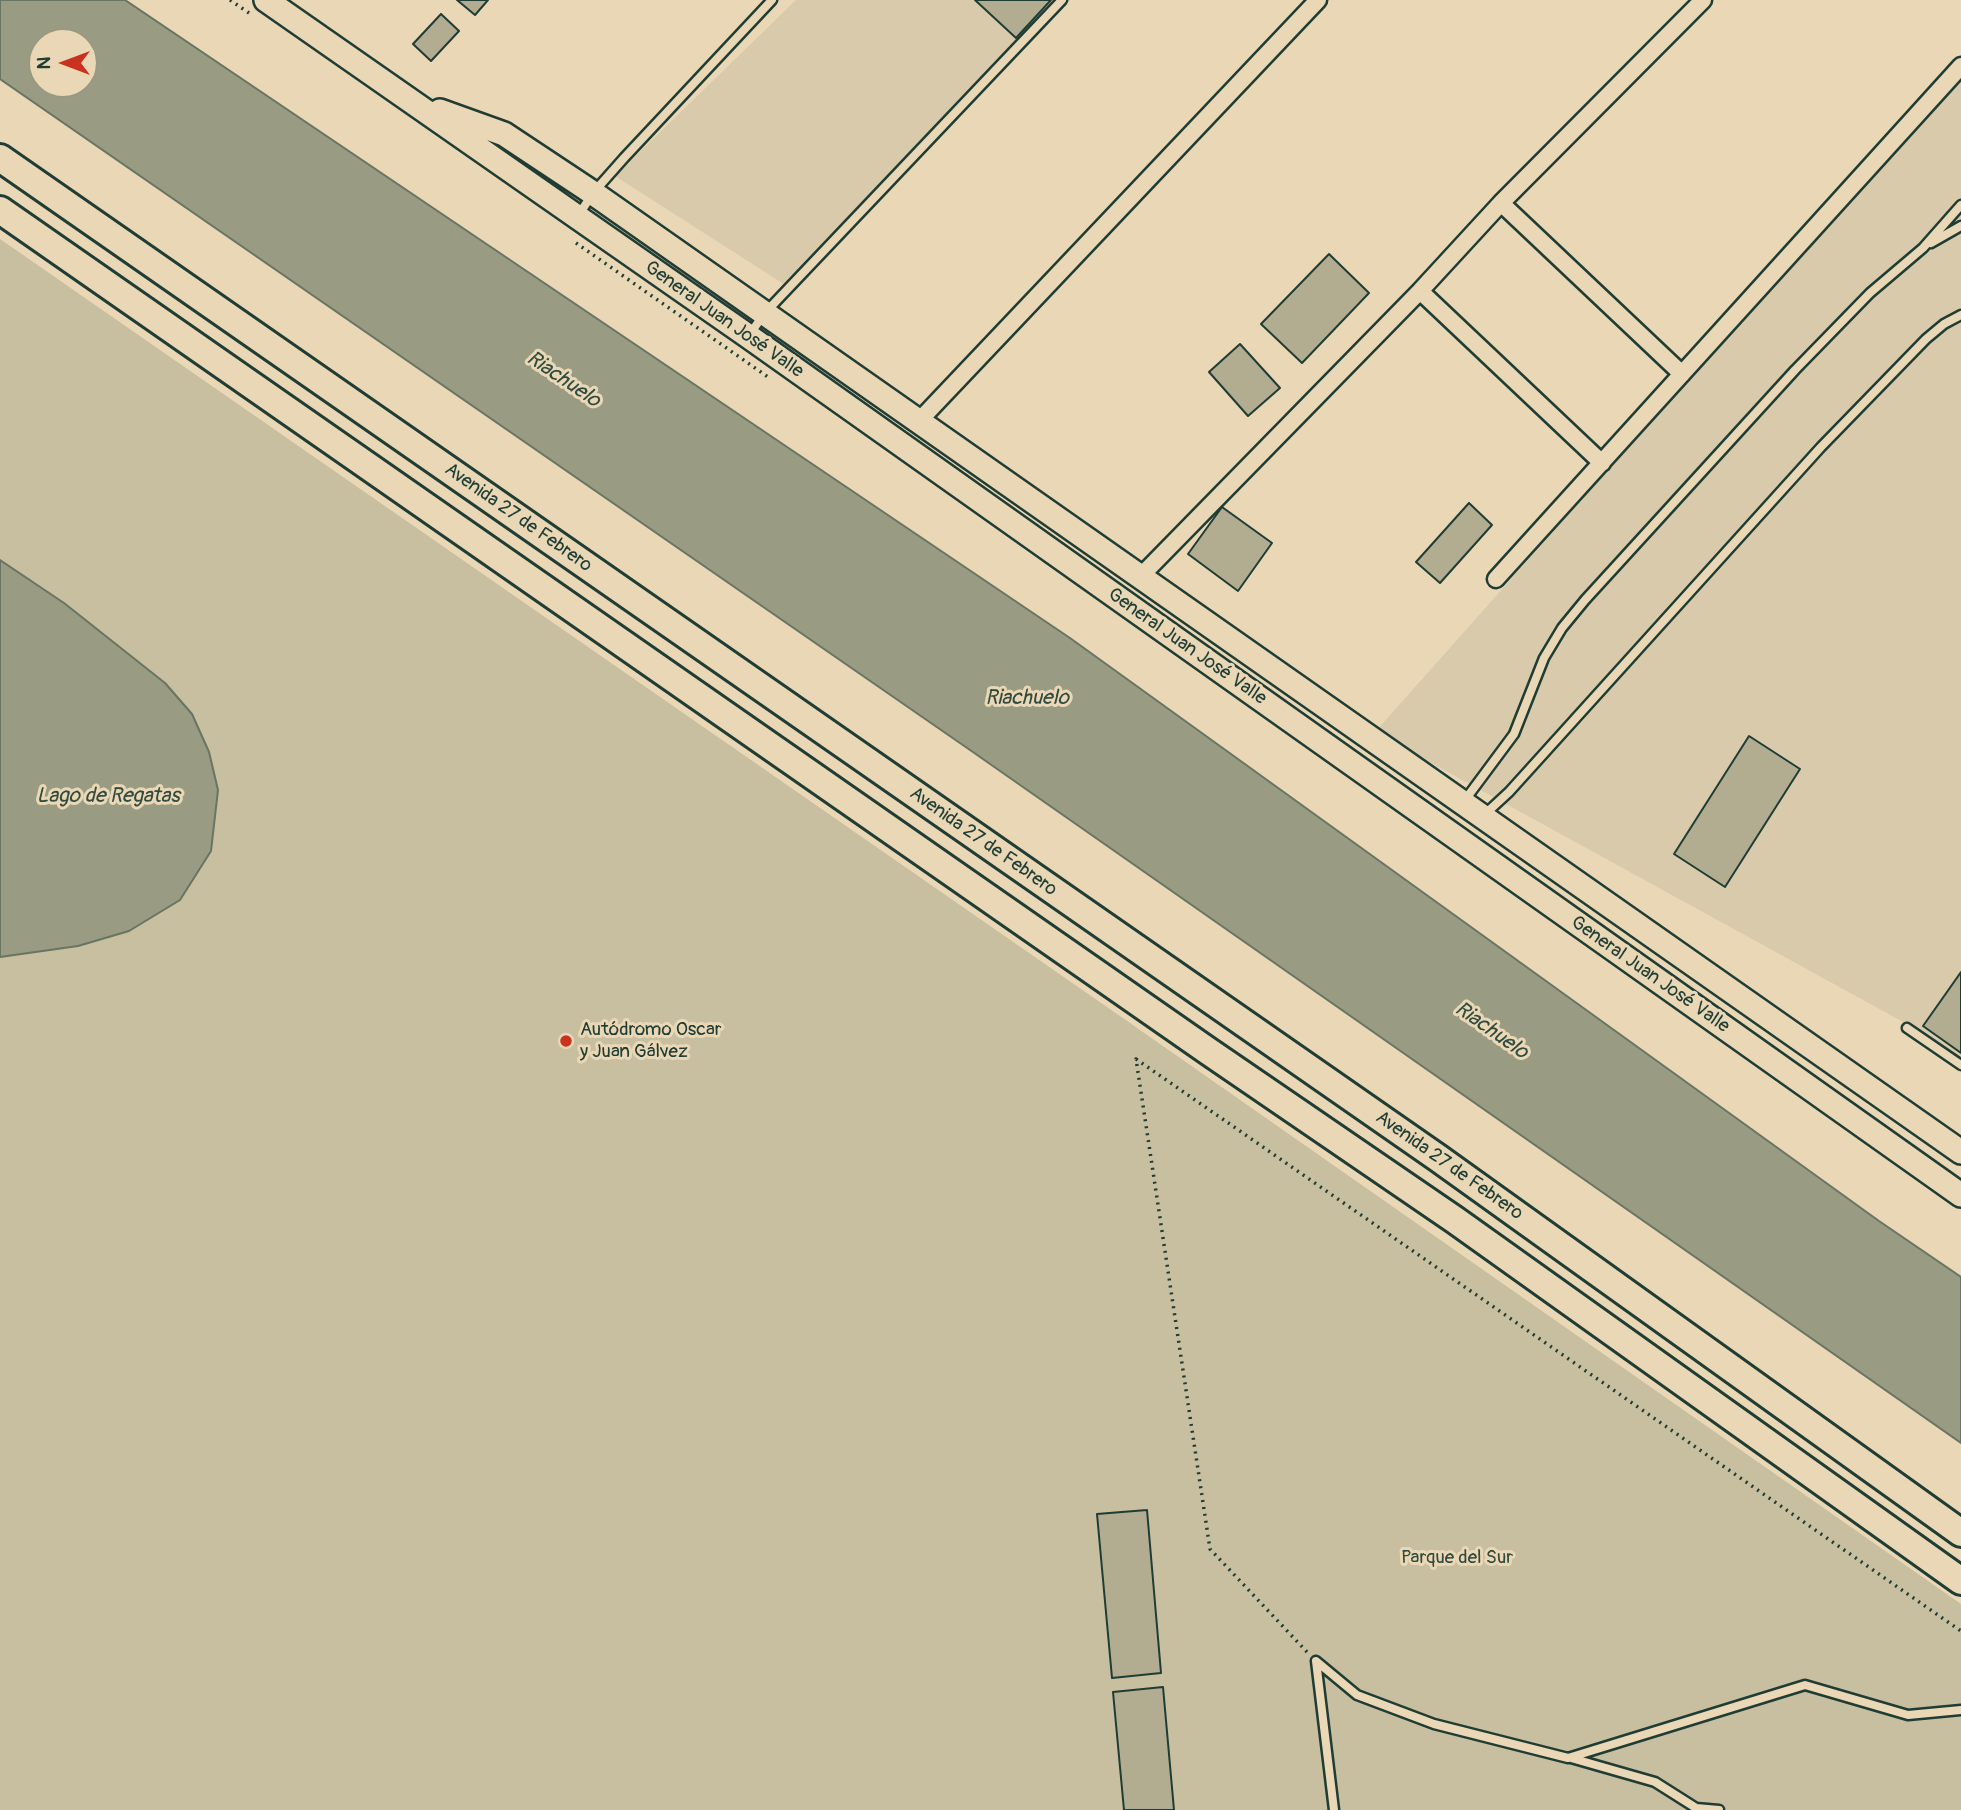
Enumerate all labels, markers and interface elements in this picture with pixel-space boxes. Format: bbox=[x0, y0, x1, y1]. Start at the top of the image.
north arrow bbox=[28, 28, 98, 98]
text: N bbox=[32, 57, 56, 69]
street label: General Juan José Valle bbox=[640, 257, 808, 383]
water label: Riachuelo bbox=[521, 346, 605, 414]
street label: Avenida 27 de Febrero bbox=[440, 459, 596, 577]
street label: General Juan José Valle bbox=[1103, 584, 1271, 710]
water label: Riachuelo bbox=[985, 686, 1069, 712]
street label: Avenida 27 de Febrero bbox=[905, 783, 1061, 901]
water label: Lago de Regatas bbox=[36, 784, 180, 810]
street label: General Juan José Valle bbox=[1566, 912, 1734, 1038]
water label: Riachuelo bbox=[1450, 997, 1532, 1065]
place label: Autódromo Oscar y Juan Gálvez bbox=[580, 1019, 722, 1063]
marker: Autódromo Oscar y Juan Gálvez bbox=[558, 1033, 574, 1049]
street label: Avenida 27 de Febrero bbox=[1371, 1107, 1527, 1225]
park label: Parque del Sur bbox=[1401, 1547, 1513, 1569]

